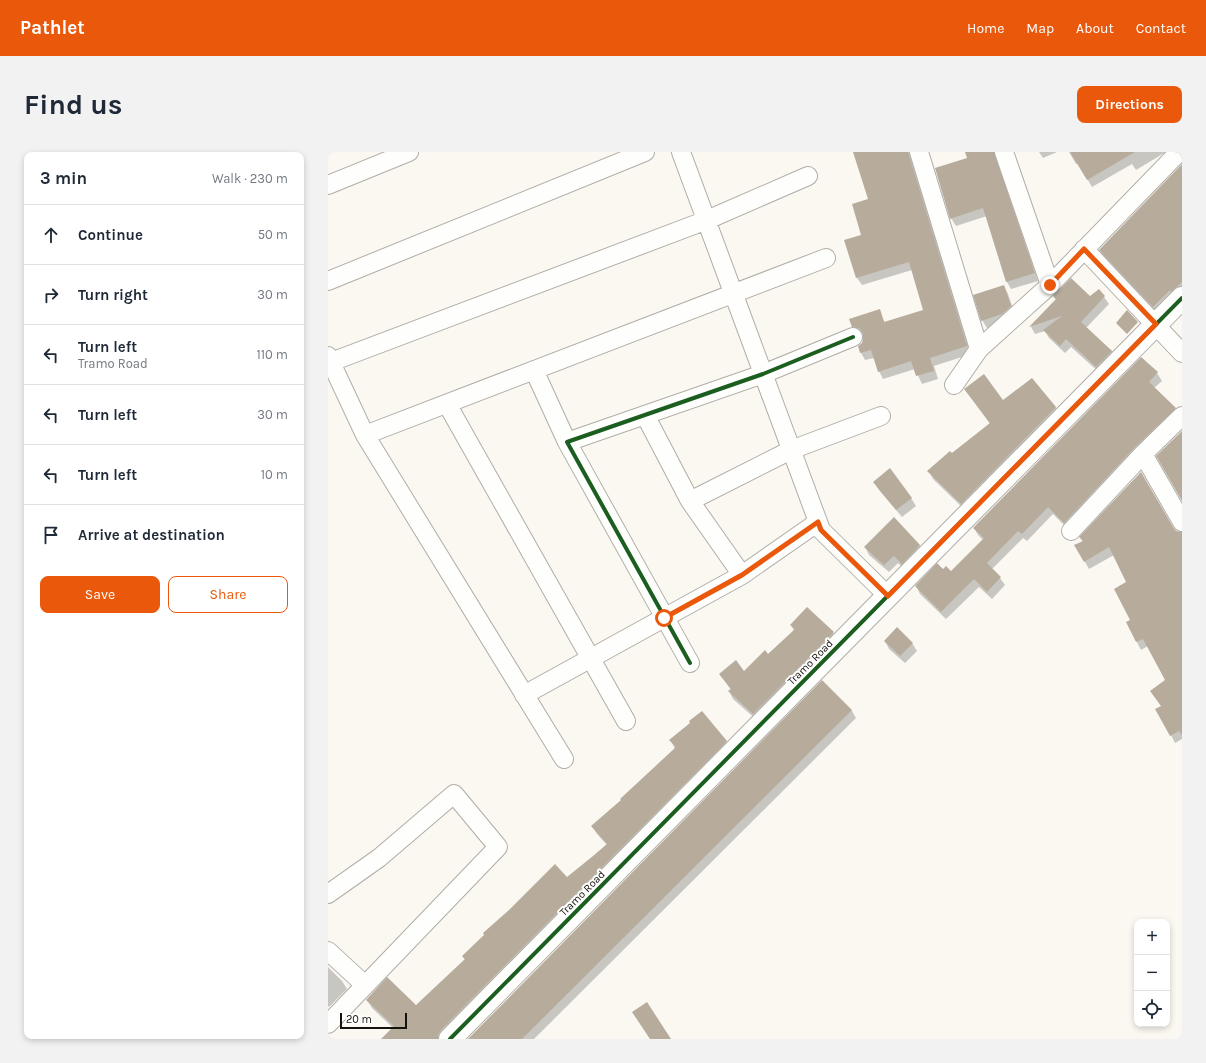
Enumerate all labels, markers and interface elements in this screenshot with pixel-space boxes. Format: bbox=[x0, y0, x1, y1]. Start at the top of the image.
text: Pathlet bbox=[20, 17, 85, 39]
text: Home bbox=[967, 20, 1004, 37]
text: Map bbox=[1026, 20, 1054, 37]
text: About bbox=[1076, 20, 1114, 37]
text: Contact bbox=[1136, 20, 1186, 37]
button: Directions bbox=[1077, 86, 1182, 123]
text: Find us bbox=[24, 88, 123, 121]
text: 3 min bbox=[40, 168, 87, 188]
text: Walk · 230 m bbox=[212, 171, 288, 186]
icon: ahead bbox=[40, 224, 62, 246]
text: Continue bbox=[78, 226, 143, 244]
text: 50 m bbox=[258, 227, 288, 242]
route end bbox=[1041, 276, 1059, 294]
icon: right bbox=[40, 284, 62, 306]
text: Turn right bbox=[78, 286, 148, 304]
text: 30 m bbox=[257, 287, 288, 302]
text: Turn left bbox=[78, 338, 137, 356]
icon: left bbox=[40, 344, 62, 366]
text: 110 m bbox=[256, 347, 288, 362]
text: Tramo Road bbox=[78, 356, 148, 371]
icon: left bbox=[40, 404, 62, 426]
text: Turn left bbox=[78, 406, 137, 424]
text: 30 m bbox=[257, 407, 288, 422]
icon: left bbox=[40, 464, 62, 486]
text: Turn left bbox=[78, 466, 137, 484]
text: 10 m bbox=[261, 467, 288, 482]
icon: arrive bbox=[40, 524, 62, 546]
text: Arrive at destination bbox=[78, 526, 225, 544]
button: Save bbox=[40, 576, 160, 613]
button: Share bbox=[168, 576, 288, 613]
route start bbox=[655, 609, 673, 627]
street label: Tramo Road bbox=[785, 637, 836, 688]
street label: Tramo Road bbox=[557, 868, 608, 919]
map controls bbox=[1134, 919, 1170, 1027]
button: + bbox=[1134, 919, 1170, 955]
button: − bbox=[1134, 955, 1170, 991]
button: locate bbox=[1134, 991, 1170, 1027]
scale bar bbox=[340, 1011, 407, 1030]
text: 20 m bbox=[346, 1013, 372, 1026]

